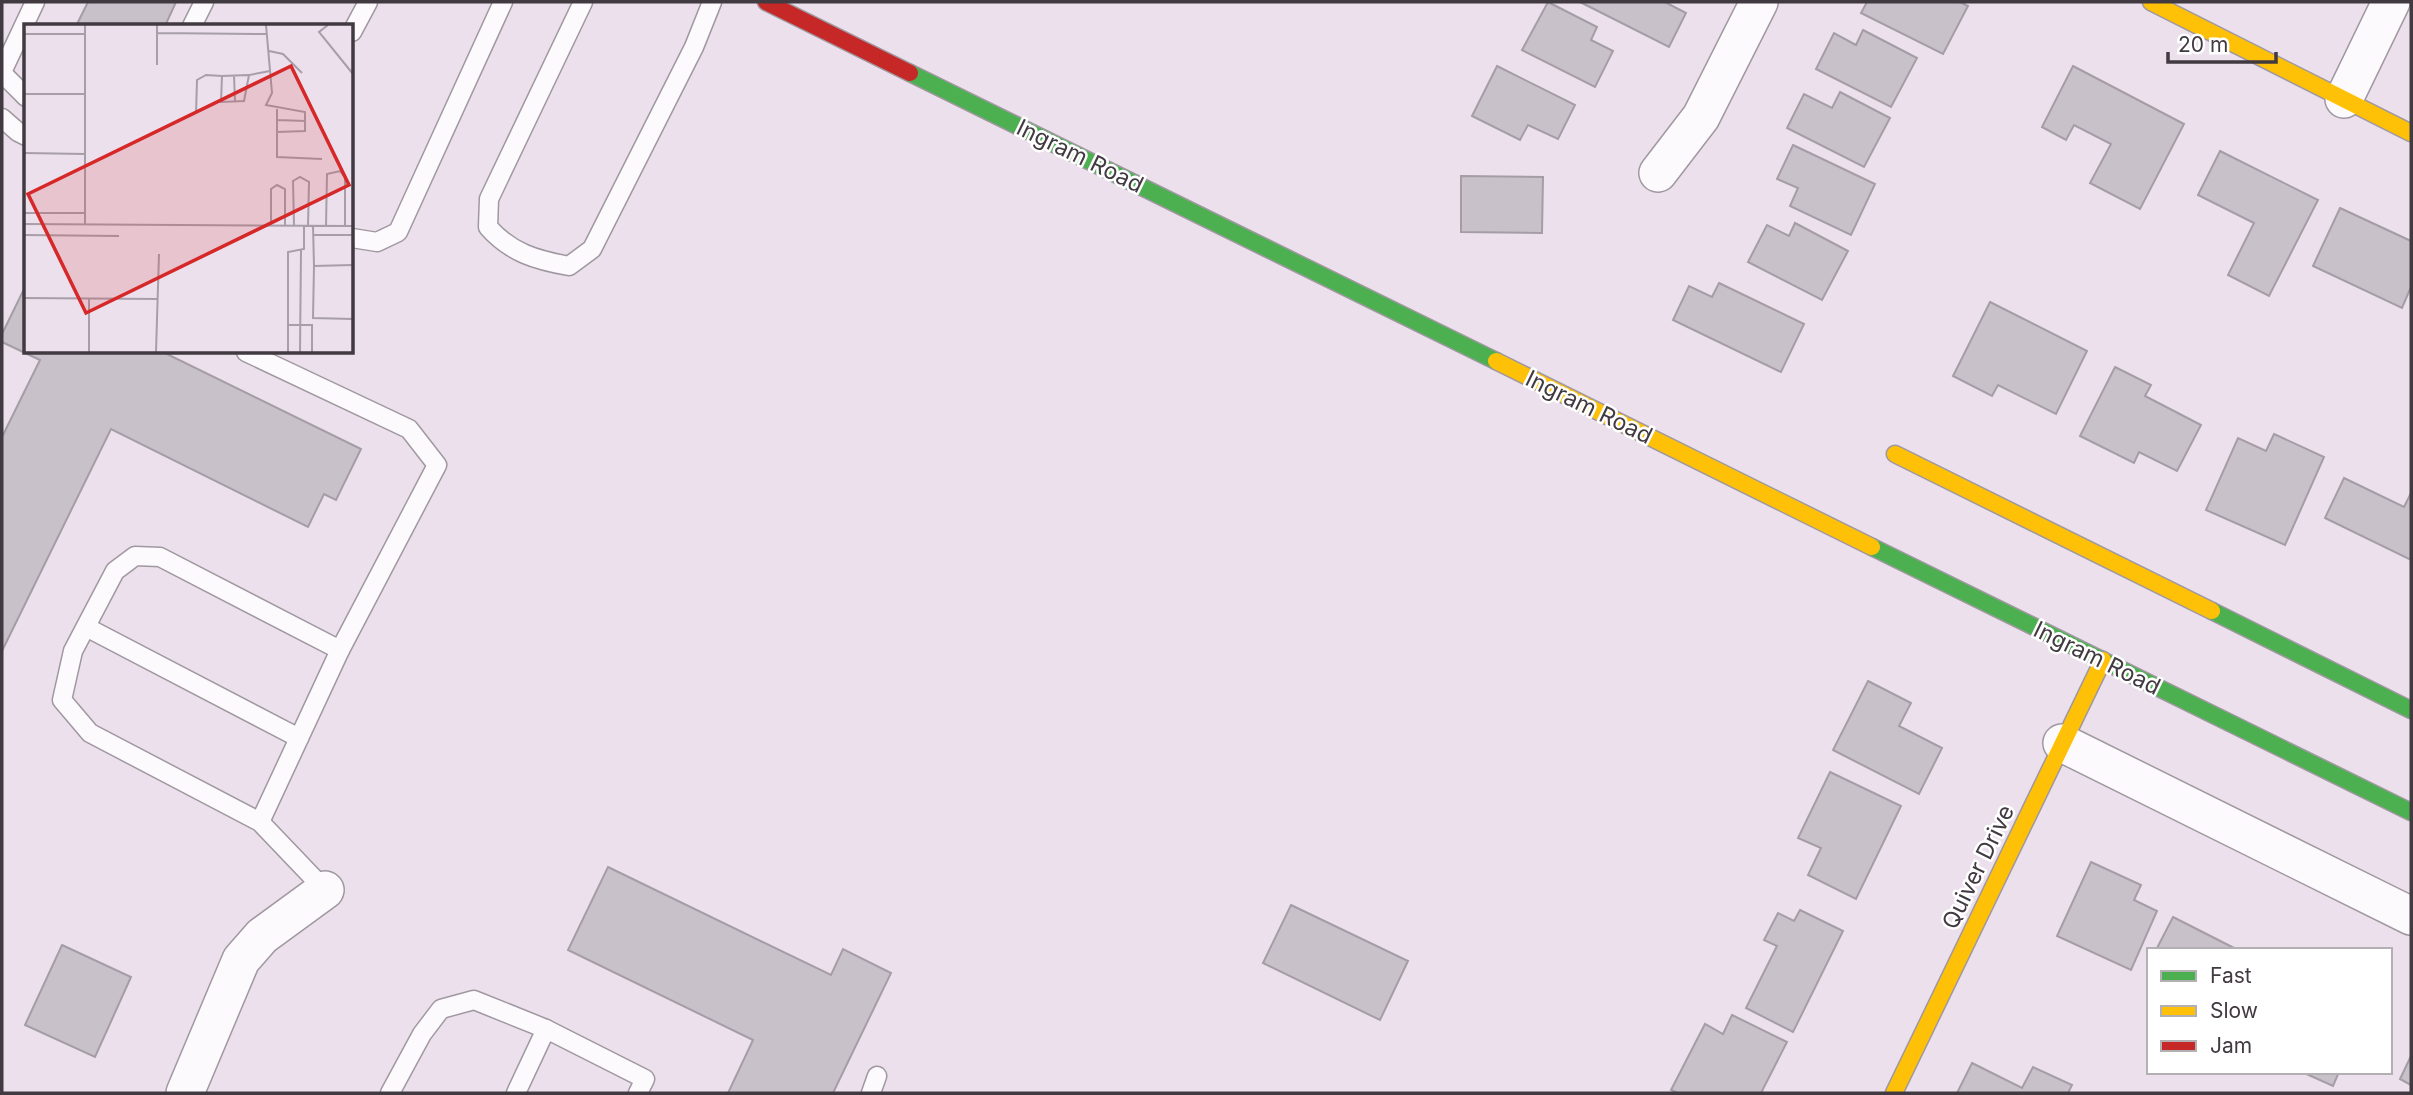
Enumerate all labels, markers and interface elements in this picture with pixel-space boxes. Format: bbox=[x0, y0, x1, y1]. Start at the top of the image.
scale bar bbox=[2168, 21, 2276, 65]
inset map bbox=[24, 24, 354, 354]
text: 20 m bbox=[2178, 32, 2228, 57]
street label: Ingram Road bbox=[1012, 113, 1148, 199]
street label: Ingram Road bbox=[1521, 364, 1657, 450]
street label: Ingram Road bbox=[2029, 615, 2165, 701]
street label: Quiver Drive bbox=[1936, 800, 2020, 934]
legend bbox=[2147, 948, 2392, 1074]
text: Fast bbox=[2210, 963, 2252, 988]
text: Slow bbox=[2210, 998, 2258, 1023]
text: Jam bbox=[2210, 1033, 2252, 1058]

